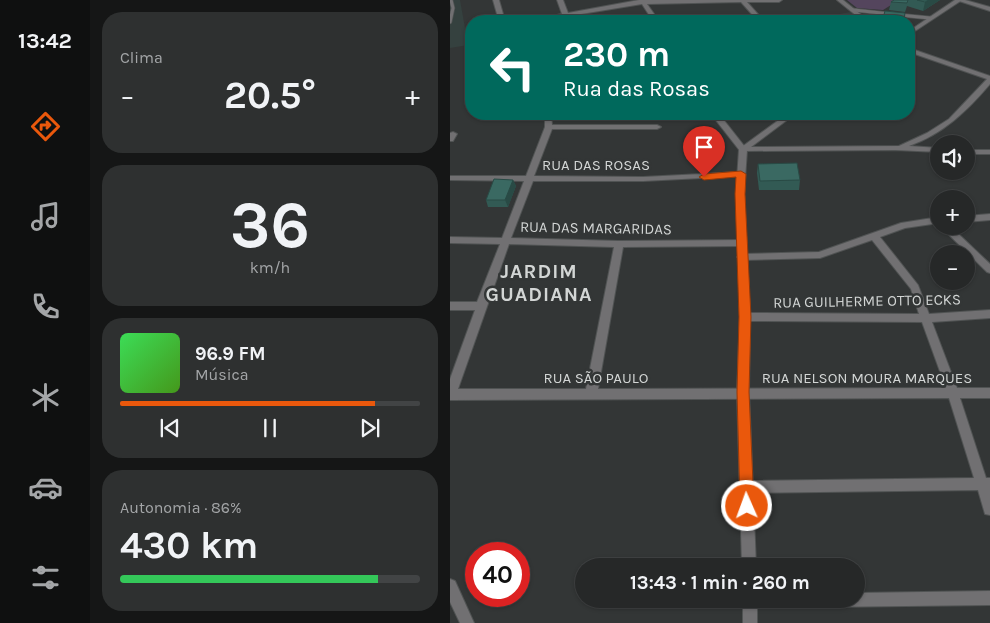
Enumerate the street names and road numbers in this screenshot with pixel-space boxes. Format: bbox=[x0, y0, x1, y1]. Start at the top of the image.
street label: RUA DAS ROSAS bbox=[542, 156, 650, 174]
street label: RUA DAS MARGARIDAS bbox=[520, 218, 672, 238]
street label: RUA GUILHERME OTTO ECKS bbox=[773, 290, 961, 312]
street label: RUA SÃO PAULO bbox=[544, 369, 648, 387]
street label: RUA NELSON MOURA MARQUES bbox=[762, 369, 972, 387]

